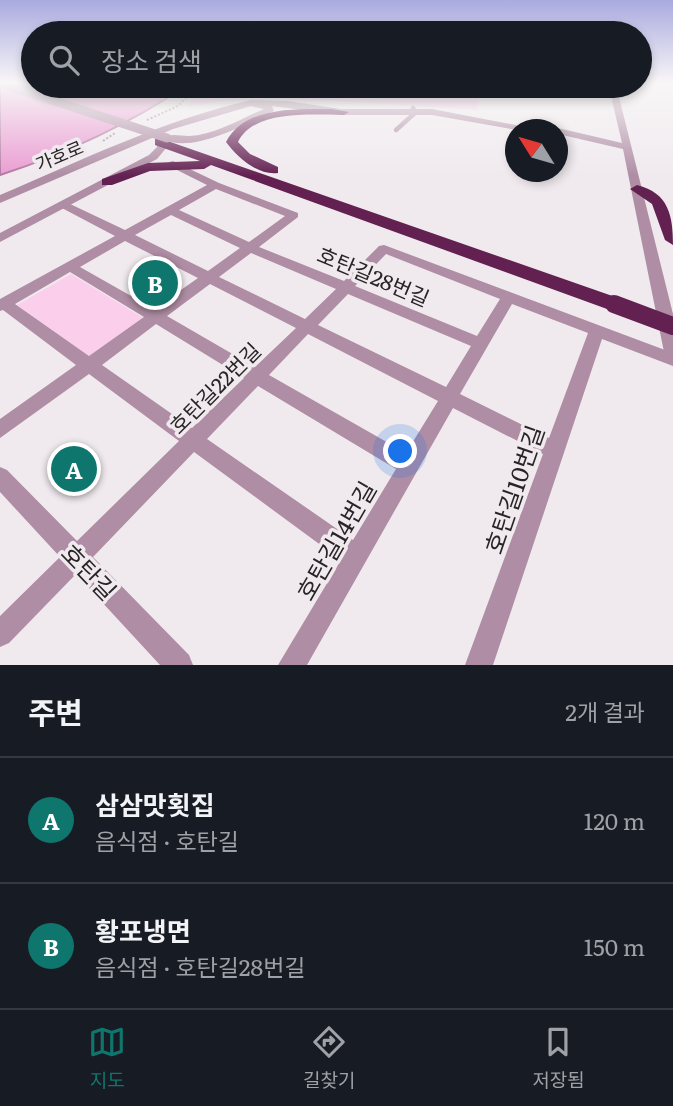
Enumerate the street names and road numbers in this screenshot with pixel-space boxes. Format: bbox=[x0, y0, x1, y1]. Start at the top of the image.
street label: 가호로 bbox=[31, 133, 87, 177]
street label: 호탄길28번길 bbox=[313, 238, 435, 312]
street label: 호탄길22번길 bbox=[161, 334, 267, 440]
street label: 호탄길10번길 bbox=[475, 420, 551, 558]
street label: 호탄길14번길 bbox=[287, 474, 383, 606]
street label: 호탄길 bbox=[54, 535, 126, 607]

